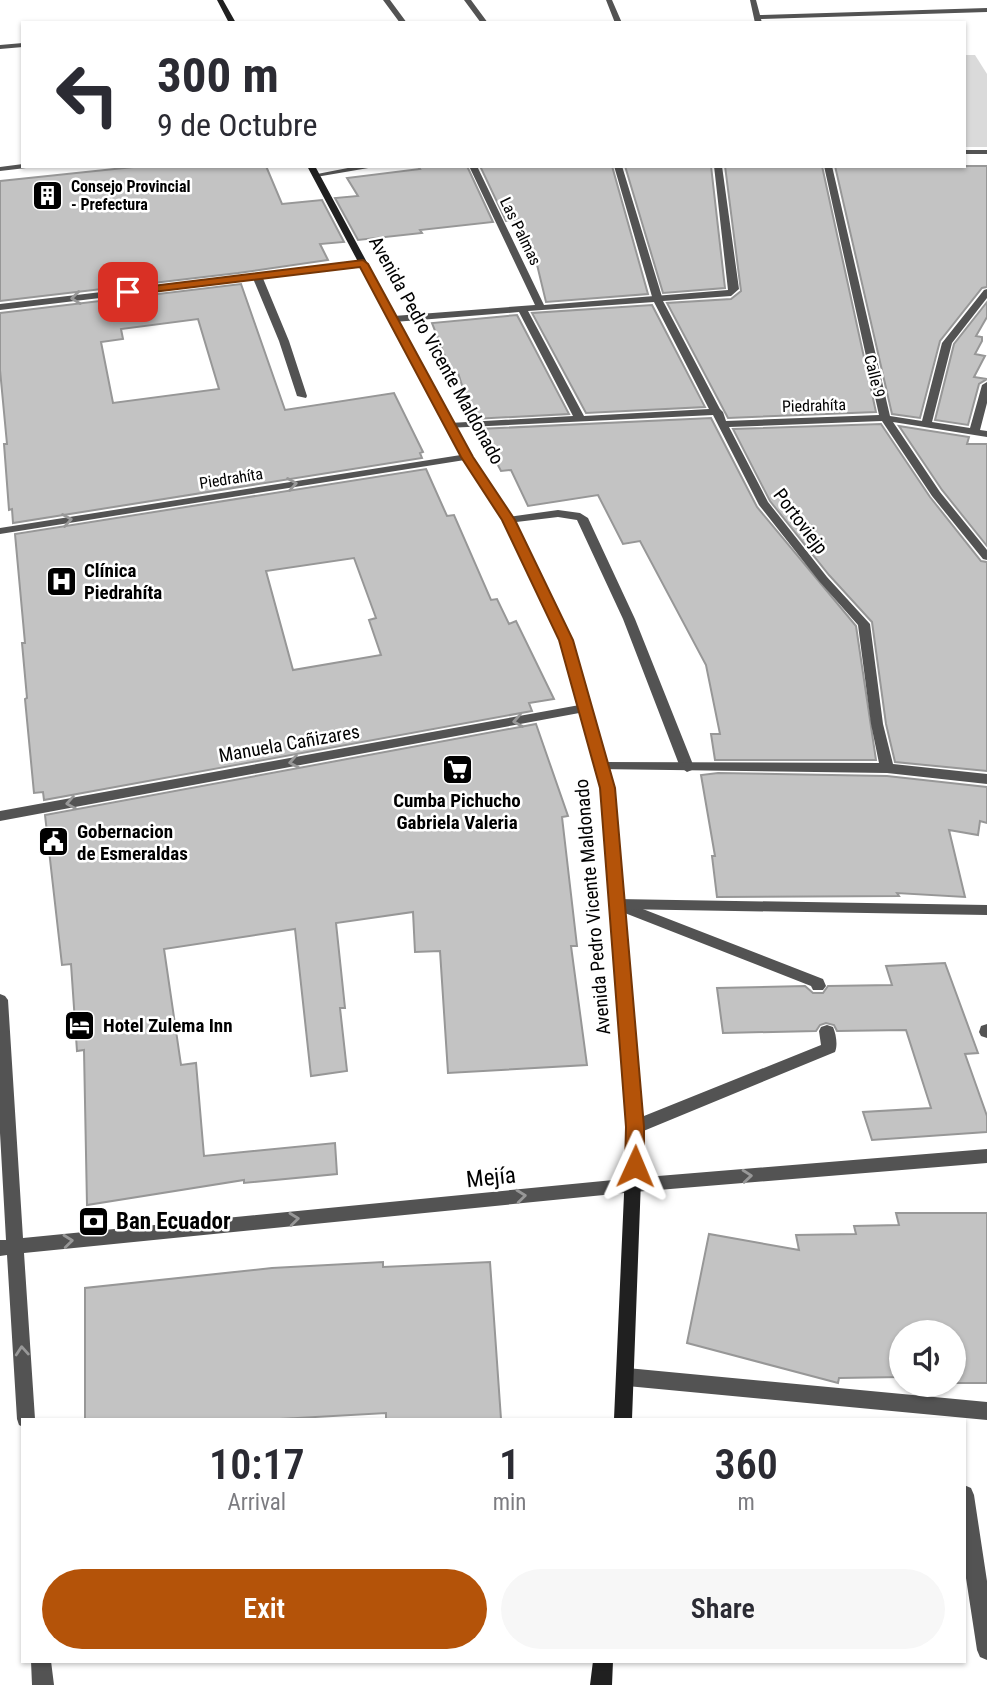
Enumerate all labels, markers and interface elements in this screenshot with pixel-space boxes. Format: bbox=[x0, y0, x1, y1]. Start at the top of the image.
text: 300 m bbox=[157, 47, 279, 104]
icon: left bbox=[42, 49, 133, 140]
text: 9 de Octubre bbox=[157, 106, 318, 144]
place label: Consejo Provincial - Prefectura bbox=[71, 177, 190, 214]
building icon: Consejo Provincial - Prefectura bbox=[31, 178, 65, 212]
street label: Las Palmas bbox=[496, 194, 545, 268]
street label: Avenida Pedro Vicente Maldonado bbox=[364, 232, 509, 468]
pin bbox=[98, 262, 158, 322]
icon: arrive bbox=[109, 273, 147, 311]
one-way arrow bbox=[70, 290, 81, 305]
street label: Calle 9 bbox=[860, 353, 889, 399]
street label: Piedrahíta bbox=[782, 395, 846, 416]
street label: Piedrahíta bbox=[198, 464, 264, 493]
one-way arrow bbox=[286, 477, 298, 492]
street label: Portoviejp bbox=[769, 484, 833, 559]
one-way arrow bbox=[61, 513, 73, 528]
place label: Clínica Piedrahíta bbox=[84, 559, 162, 604]
hospital icon: Clínica Piedrahíta bbox=[44, 564, 78, 598]
one-way arrow bbox=[512, 713, 524, 728]
street label: Manuela Cañizares bbox=[217, 720, 361, 767]
supermarket icon: Cumba Pichucho Gabriela Valeria bbox=[440, 752, 474, 786]
one-way arrow bbox=[288, 754, 300, 769]
street label: Avenida Pedro Vicente Maldonado bbox=[570, 778, 615, 1036]
place label: Cumba Pichucho Gabriela Valeria bbox=[393, 789, 521, 834]
one-way arrow bbox=[65, 795, 77, 810]
place label: Gobernacion de Esmeraldas bbox=[77, 820, 188, 865]
public building icon: Gobernacion de Esmeraldas bbox=[37, 825, 71, 859]
hotel icon: Hotel Zulema Inn bbox=[63, 1008, 97, 1042]
place label: Hotel Zulema Inn bbox=[103, 1014, 233, 1037]
position arrow bbox=[598, 1129, 672, 1203]
street label: Mejía bbox=[465, 1161, 517, 1194]
one-way arrow bbox=[742, 1169, 753, 1184]
one-way arrow bbox=[515, 1189, 526, 1204]
bank icon: Ban Ecuador bbox=[76, 1204, 110, 1238]
place label: Ban Ecuador bbox=[116, 1208, 231, 1235]
one-way arrow bbox=[289, 1212, 300, 1227]
one-way arrow bbox=[62, 1234, 74, 1249]
map controls bbox=[889, 1320, 966, 1397]
button: sound bbox=[889, 1320, 966, 1397]
one-way arrow bbox=[14, 1345, 29, 1356]
text: 10:17 bbox=[209, 1440, 305, 1489]
text: 1 bbox=[499, 1440, 520, 1489]
text: 360 bbox=[715, 1440, 778, 1489]
text: Arrival bbox=[228, 1489, 286, 1516]
text: min bbox=[493, 1489, 526, 1516]
text: m bbox=[738, 1489, 755, 1516]
button: Exit bbox=[42, 1569, 487, 1649]
button: Share bbox=[501, 1569, 945, 1649]

